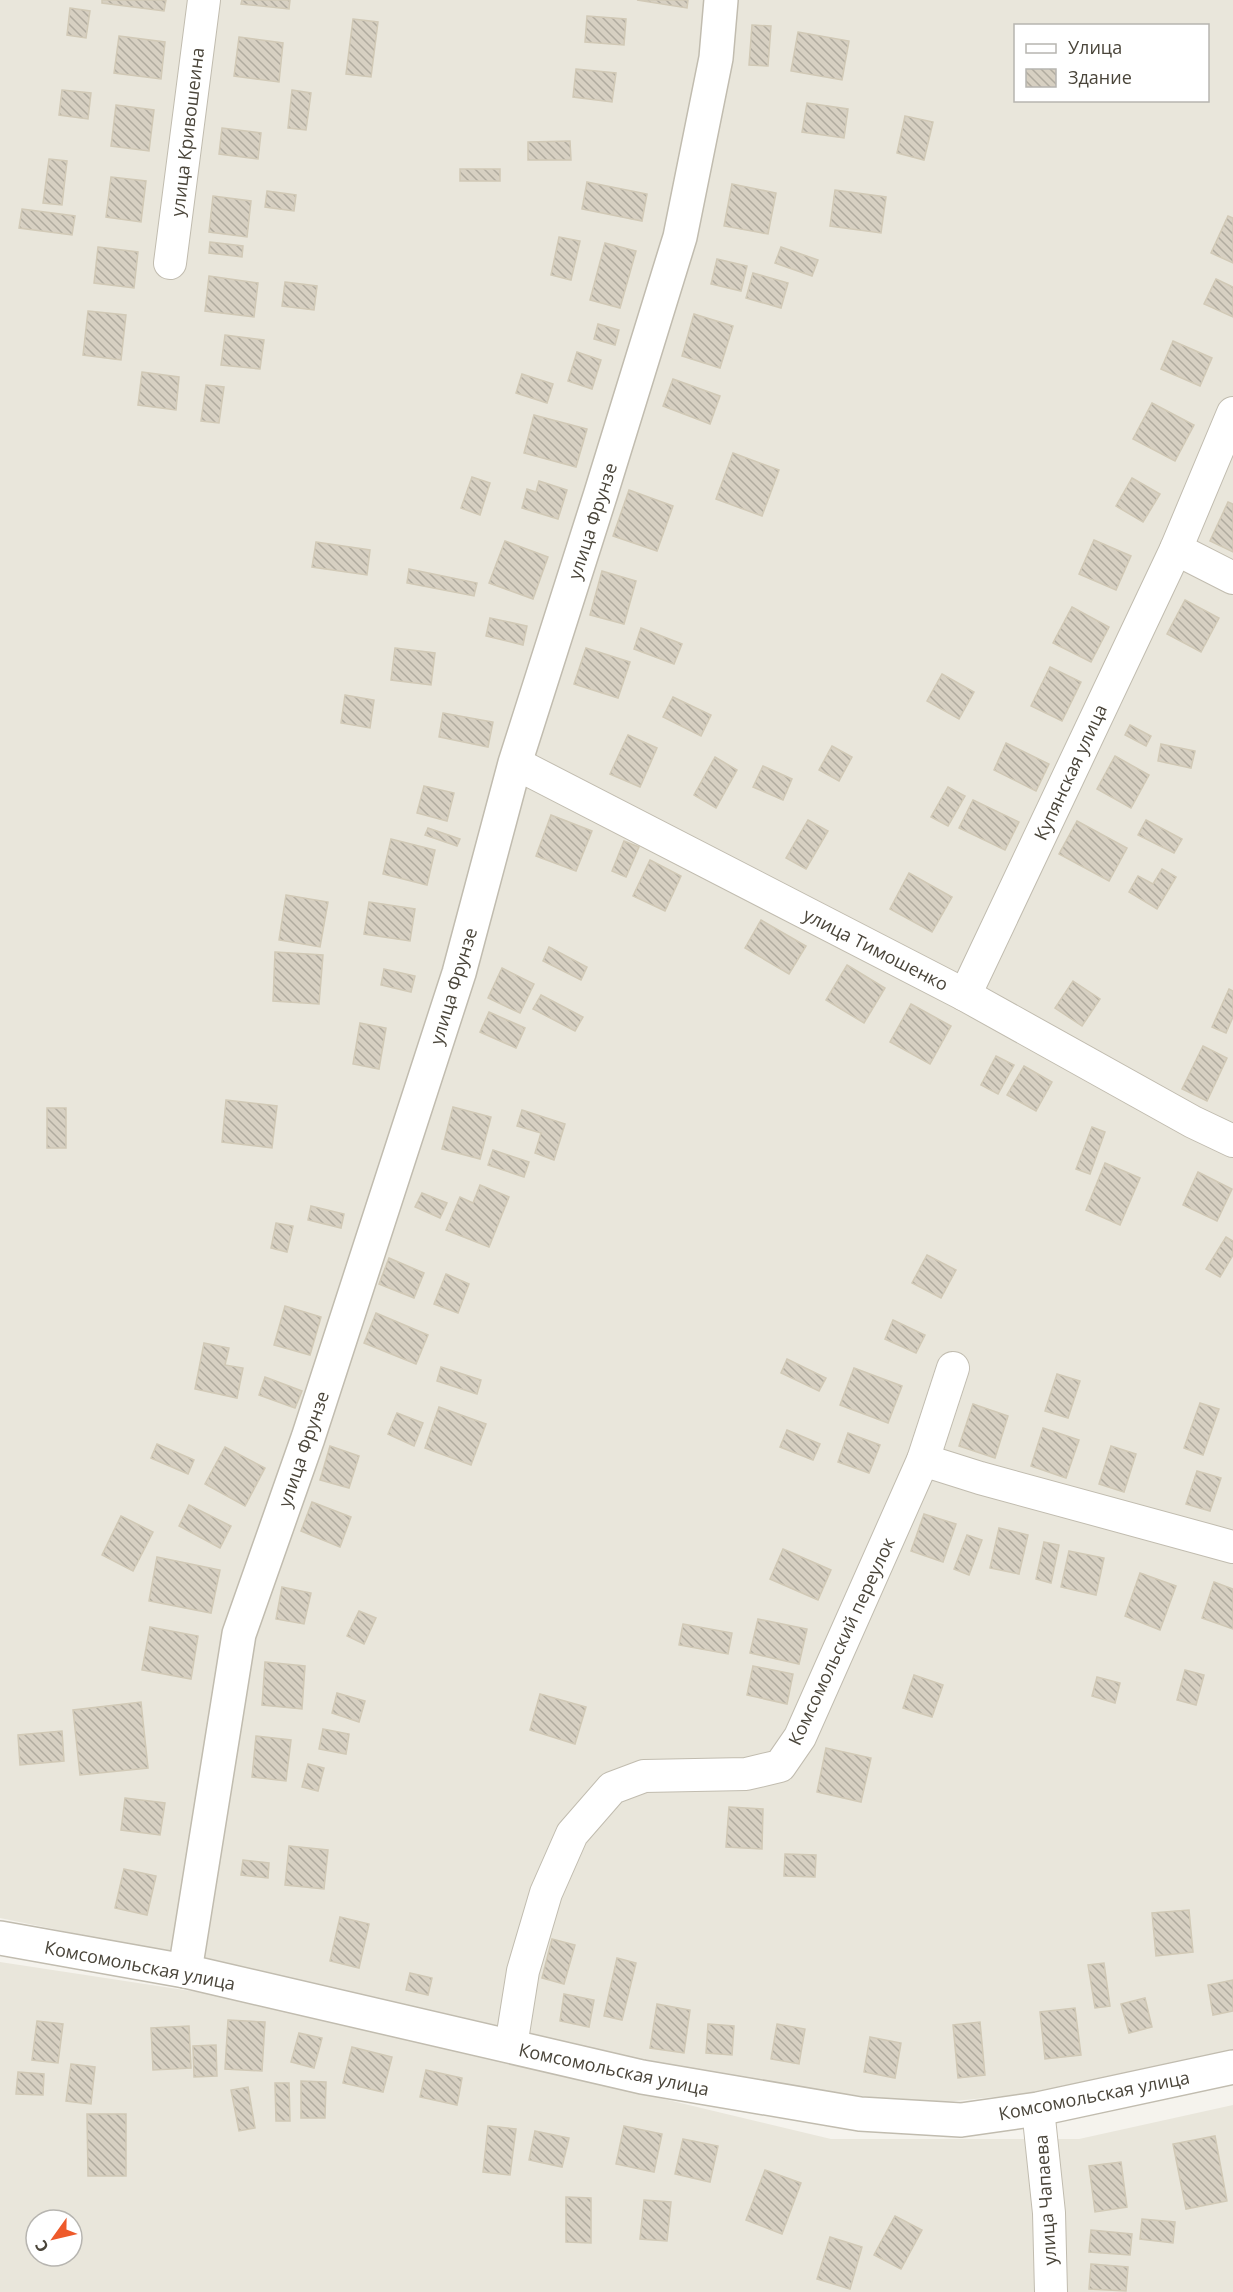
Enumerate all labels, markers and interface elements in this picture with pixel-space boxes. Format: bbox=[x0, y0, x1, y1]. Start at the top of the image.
legend bbox=[1014, 24, 1209, 102]
text: Улица bbox=[1068, 35, 1122, 59]
street label: улица Кривошеина bbox=[165, 46, 209, 218]
text: Здание bbox=[1068, 65, 1132, 89]
street label: улица Фрунзе bbox=[562, 460, 622, 582]
street label: Купянская улица bbox=[1028, 700, 1112, 844]
street label: улица Тимошенко bbox=[799, 902, 953, 996]
street label: улица Фрунзе bbox=[424, 925, 482, 1047]
street label: улица Фрунзе bbox=[272, 1388, 334, 1510]
street label: Комсомольский переулок bbox=[782, 1533, 900, 1749]
street label: Комсомольская улица bbox=[42, 1935, 238, 1995]
street label: Комсомольская улица bbox=[517, 2037, 711, 2101]
street label: Комсомольская улица bbox=[996, 2065, 1192, 2125]
street label: улица Чапаева bbox=[1028, 2134, 1062, 2266]
north arrow bbox=[24, 2208, 84, 2268]
text: С bbox=[30, 2236, 54, 2257]

